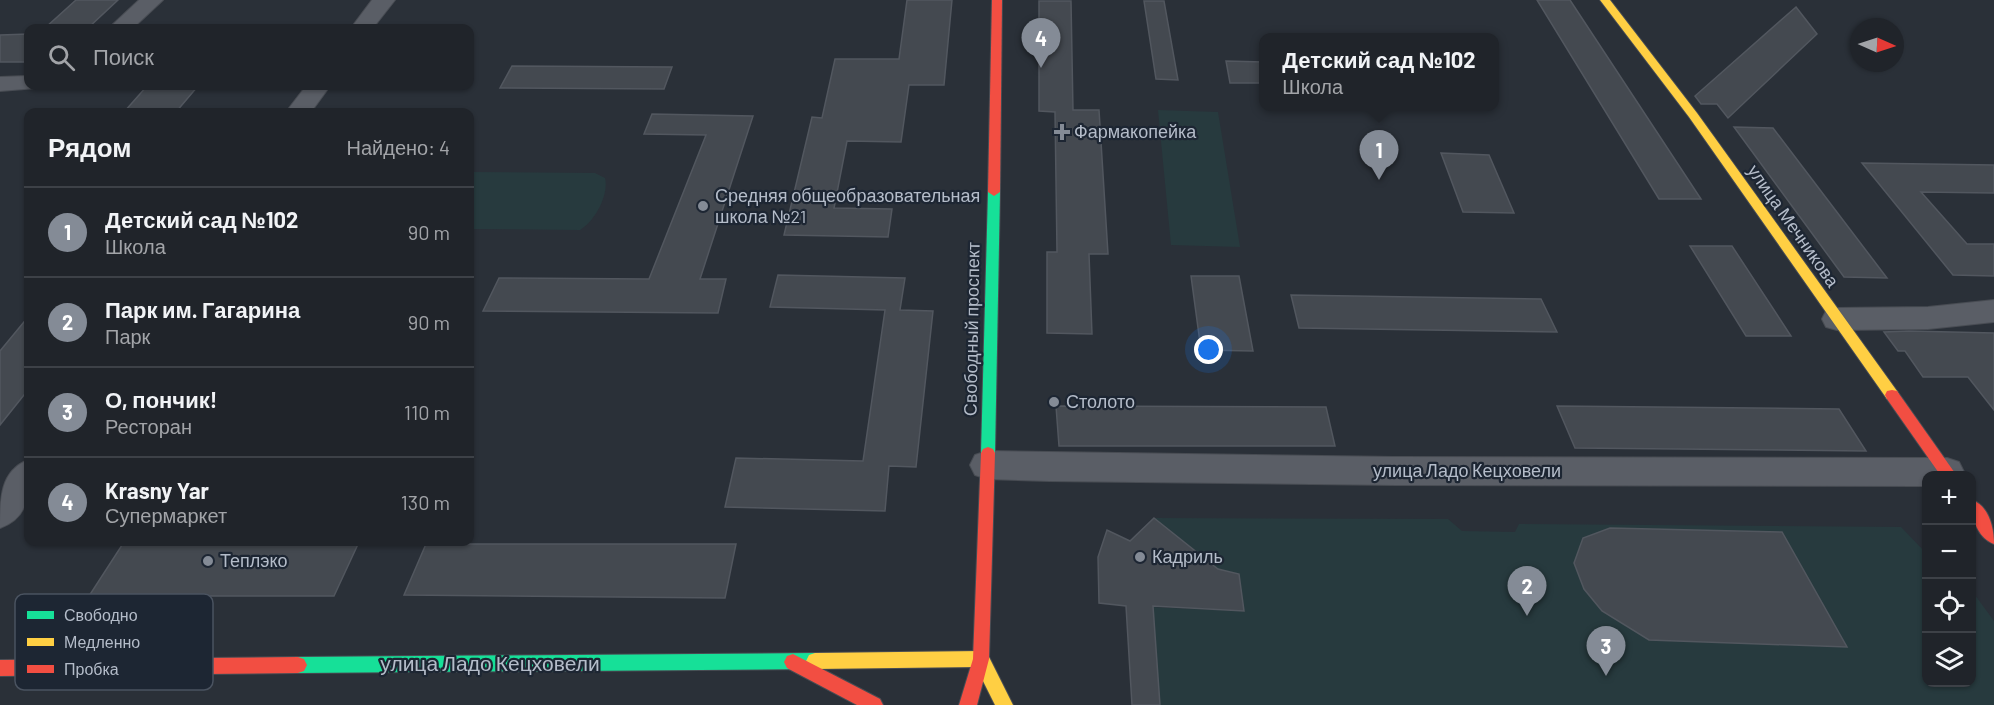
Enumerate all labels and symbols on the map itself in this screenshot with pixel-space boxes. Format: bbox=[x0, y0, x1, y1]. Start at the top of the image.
north arrow bbox=[1850, 18, 1904, 72]
pin: 4 bbox=[1022, 19, 1060, 68]
place label: Фармакопейка bbox=[1074, 120, 1197, 142]
marker: Фармакопейка bbox=[1055, 125, 1069, 139]
pin: 1 bbox=[1360, 130, 1398, 180]
street label: улица Мечникова bbox=[1743, 160, 1845, 292]
place label: Средняя общеобразовательная школа №21 bbox=[715, 184, 980, 227]
marker: Средняя общеобразовательная школа №21 bbox=[696, 199, 710, 213]
street label: Свободный проспект bbox=[958, 242, 984, 416]
your location bbox=[1194, 335, 1223, 364]
place label: Столото bbox=[1066, 390, 1135, 412]
marker: Столото bbox=[1047, 395, 1061, 409]
street label: улица Ладо Кецховели bbox=[1373, 459, 1561, 481]
place label: Кадриль bbox=[1152, 545, 1223, 567]
place label: Теплэко bbox=[220, 549, 288, 571]
marker: Кадриль bbox=[1133, 550, 1147, 564]
marker: Теплэко bbox=[201, 554, 215, 568]
pin: 2 bbox=[1508, 566, 1546, 616]
legend bbox=[15, 594, 213, 690]
text: Свободно bbox=[64, 605, 138, 624]
pin: 3 bbox=[1586, 626, 1626, 676]
text: Медленно bbox=[64, 632, 140, 651]
street label: улица Ладо Кецховели bbox=[380, 650, 600, 675]
text: Пробка bbox=[64, 659, 119, 678]

